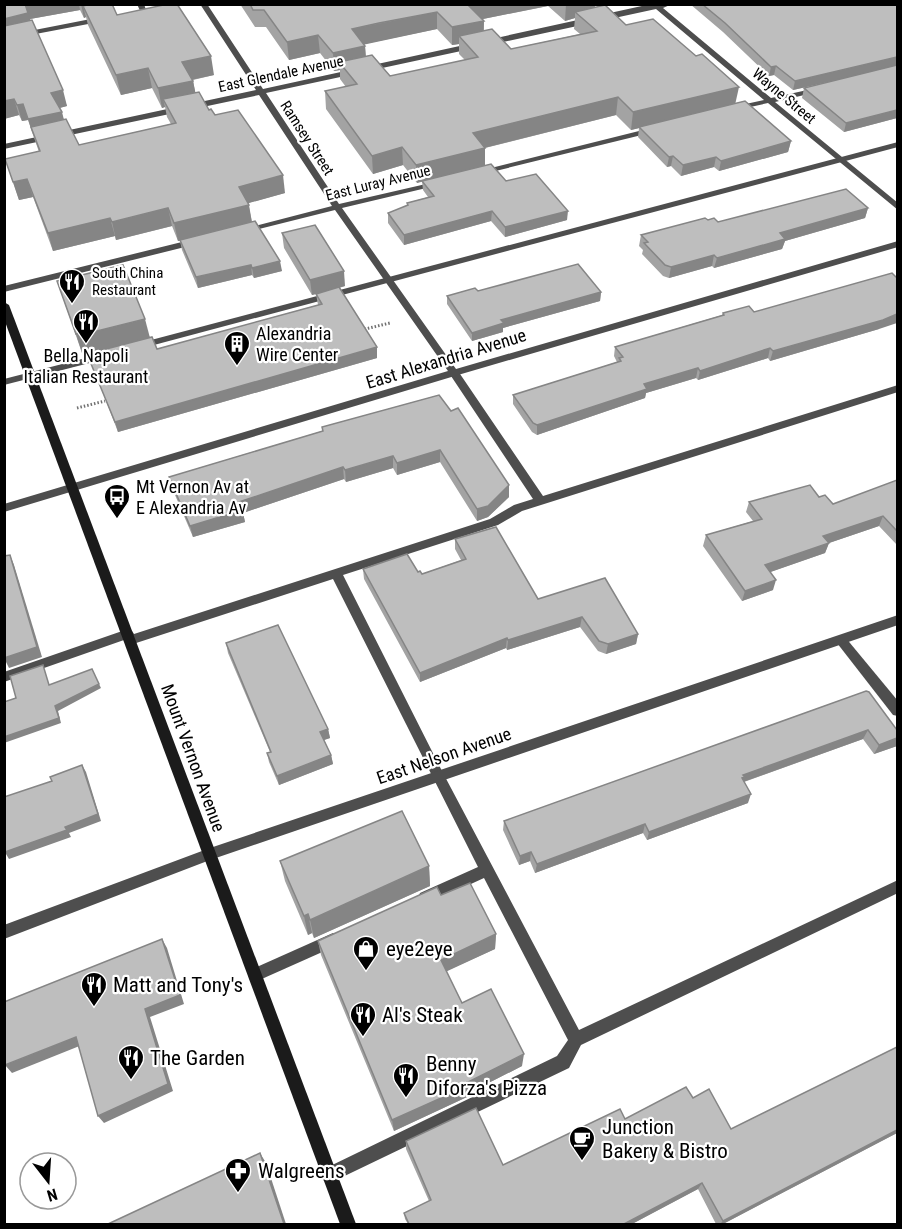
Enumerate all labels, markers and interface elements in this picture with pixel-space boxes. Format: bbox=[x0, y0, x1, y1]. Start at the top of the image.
street label: East Glendale Avenue bbox=[217, 52, 345, 96]
street label: Wayne Street bbox=[749, 64, 819, 128]
street label: Ramsey Street bbox=[276, 97, 338, 179]
street label: East Luray Avenue bbox=[324, 161, 432, 205]
place label: South China Restaurant bbox=[92, 264, 163, 299]
restaurant icon: South China Restaurant bbox=[57, 267, 87, 305]
restaurant icon: Bella Napoli Italian Restaurant bbox=[71, 307, 101, 345]
place label: Alexandria Wire Center bbox=[256, 323, 339, 365]
street label: East Alexandria Avenue bbox=[363, 324, 529, 393]
building icon: Alexandria Wire Center bbox=[222, 329, 252, 367]
place label: Bella Napoli Italian Restaurant bbox=[24, 345, 148, 387]
place label: Mt Vernon Av at E Alexandria Av bbox=[136, 476, 249, 518]
bus stop icon: Mt Vernon Av at E Alexandria Av bbox=[102, 482, 132, 520]
street label: Mount Vernon Avenue bbox=[157, 681, 230, 835]
street label: East Nelson Avenue bbox=[374, 723, 514, 788]
shop icon: eye2eye bbox=[351, 934, 381, 972]
place label: eye2eye bbox=[386, 937, 453, 961]
restaurant icon: Matt and Tony's bbox=[79, 970, 109, 1008]
place label: Matt and Tony's bbox=[113, 973, 243, 997]
restaurant icon: Al's Steak bbox=[348, 1000, 378, 1038]
place label: Al's Steak bbox=[382, 1003, 463, 1027]
restaurant icon: The Garden bbox=[116, 1043, 146, 1081]
place label: The Garden bbox=[150, 1046, 245, 1070]
place label: Benny Diforza's Pizza bbox=[426, 1052, 547, 1100]
restaurant icon: Benny Diforza's Pizza bbox=[391, 1061, 421, 1099]
place label: Junction Bakery & Bistro bbox=[602, 1115, 728, 1163]
cafe icon: Junction Bakery & Bistro bbox=[567, 1124, 597, 1162]
north arrow bbox=[18, 1151, 78, 1211]
pharmacy icon: Walgreens bbox=[223, 1156, 253, 1194]
place label: Walgreens bbox=[258, 1159, 345, 1183]
text: N bbox=[45, 1184, 60, 1205]

